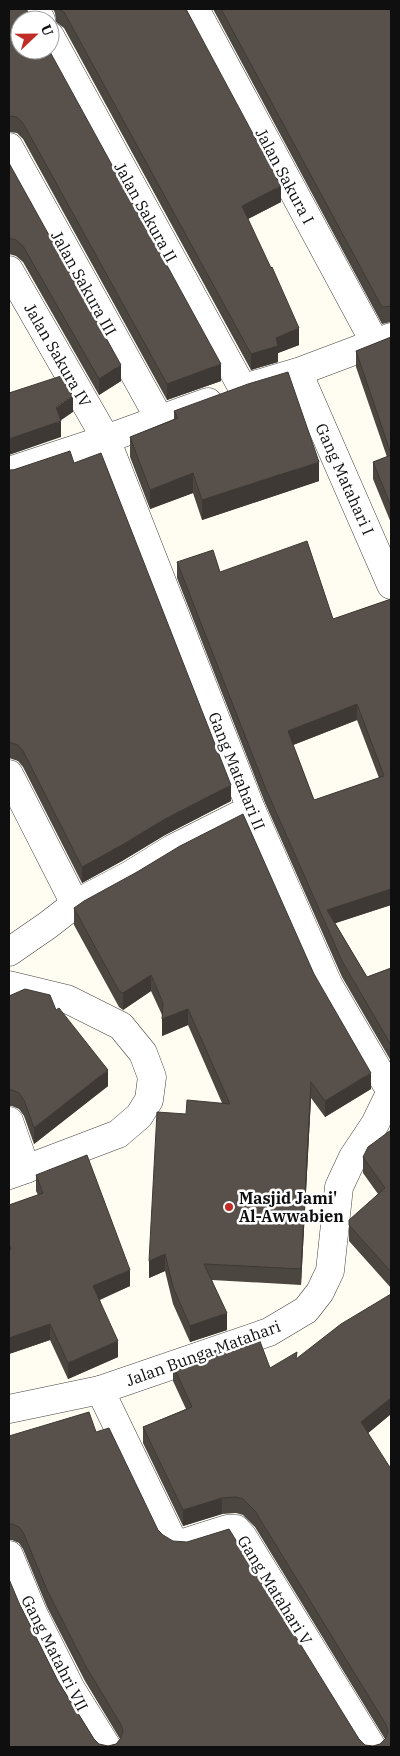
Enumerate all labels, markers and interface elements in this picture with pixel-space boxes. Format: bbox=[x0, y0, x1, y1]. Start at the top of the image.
north arrow bbox=[10, 10, 60, 60]
text: U bbox=[37, 22, 57, 39]
street label: Jalan Sakura I bbox=[251, 125, 319, 227]
street label: Jalan Sakura II bbox=[110, 158, 182, 266]
street label: Jalan Sakura III bbox=[47, 227, 121, 339]
street label: Jalan Sakura IV bbox=[20, 300, 96, 411]
street label: Gang Matahari I bbox=[311, 420, 379, 538]
street label: Gang Matahari II bbox=[204, 709, 270, 833]
place label: Masjid Jami' Al-Awwabien bbox=[239, 1188, 344, 1226]
marker: Masjid Jami' Al-Awwabien bbox=[223, 1201, 235, 1213]
street label: Jalan Bunga Matahari bbox=[123, 1316, 283, 1390]
street label: Gang Matahari V bbox=[233, 1532, 317, 1649]
street label: Gang Matahri VII bbox=[17, 1592, 93, 1714]

